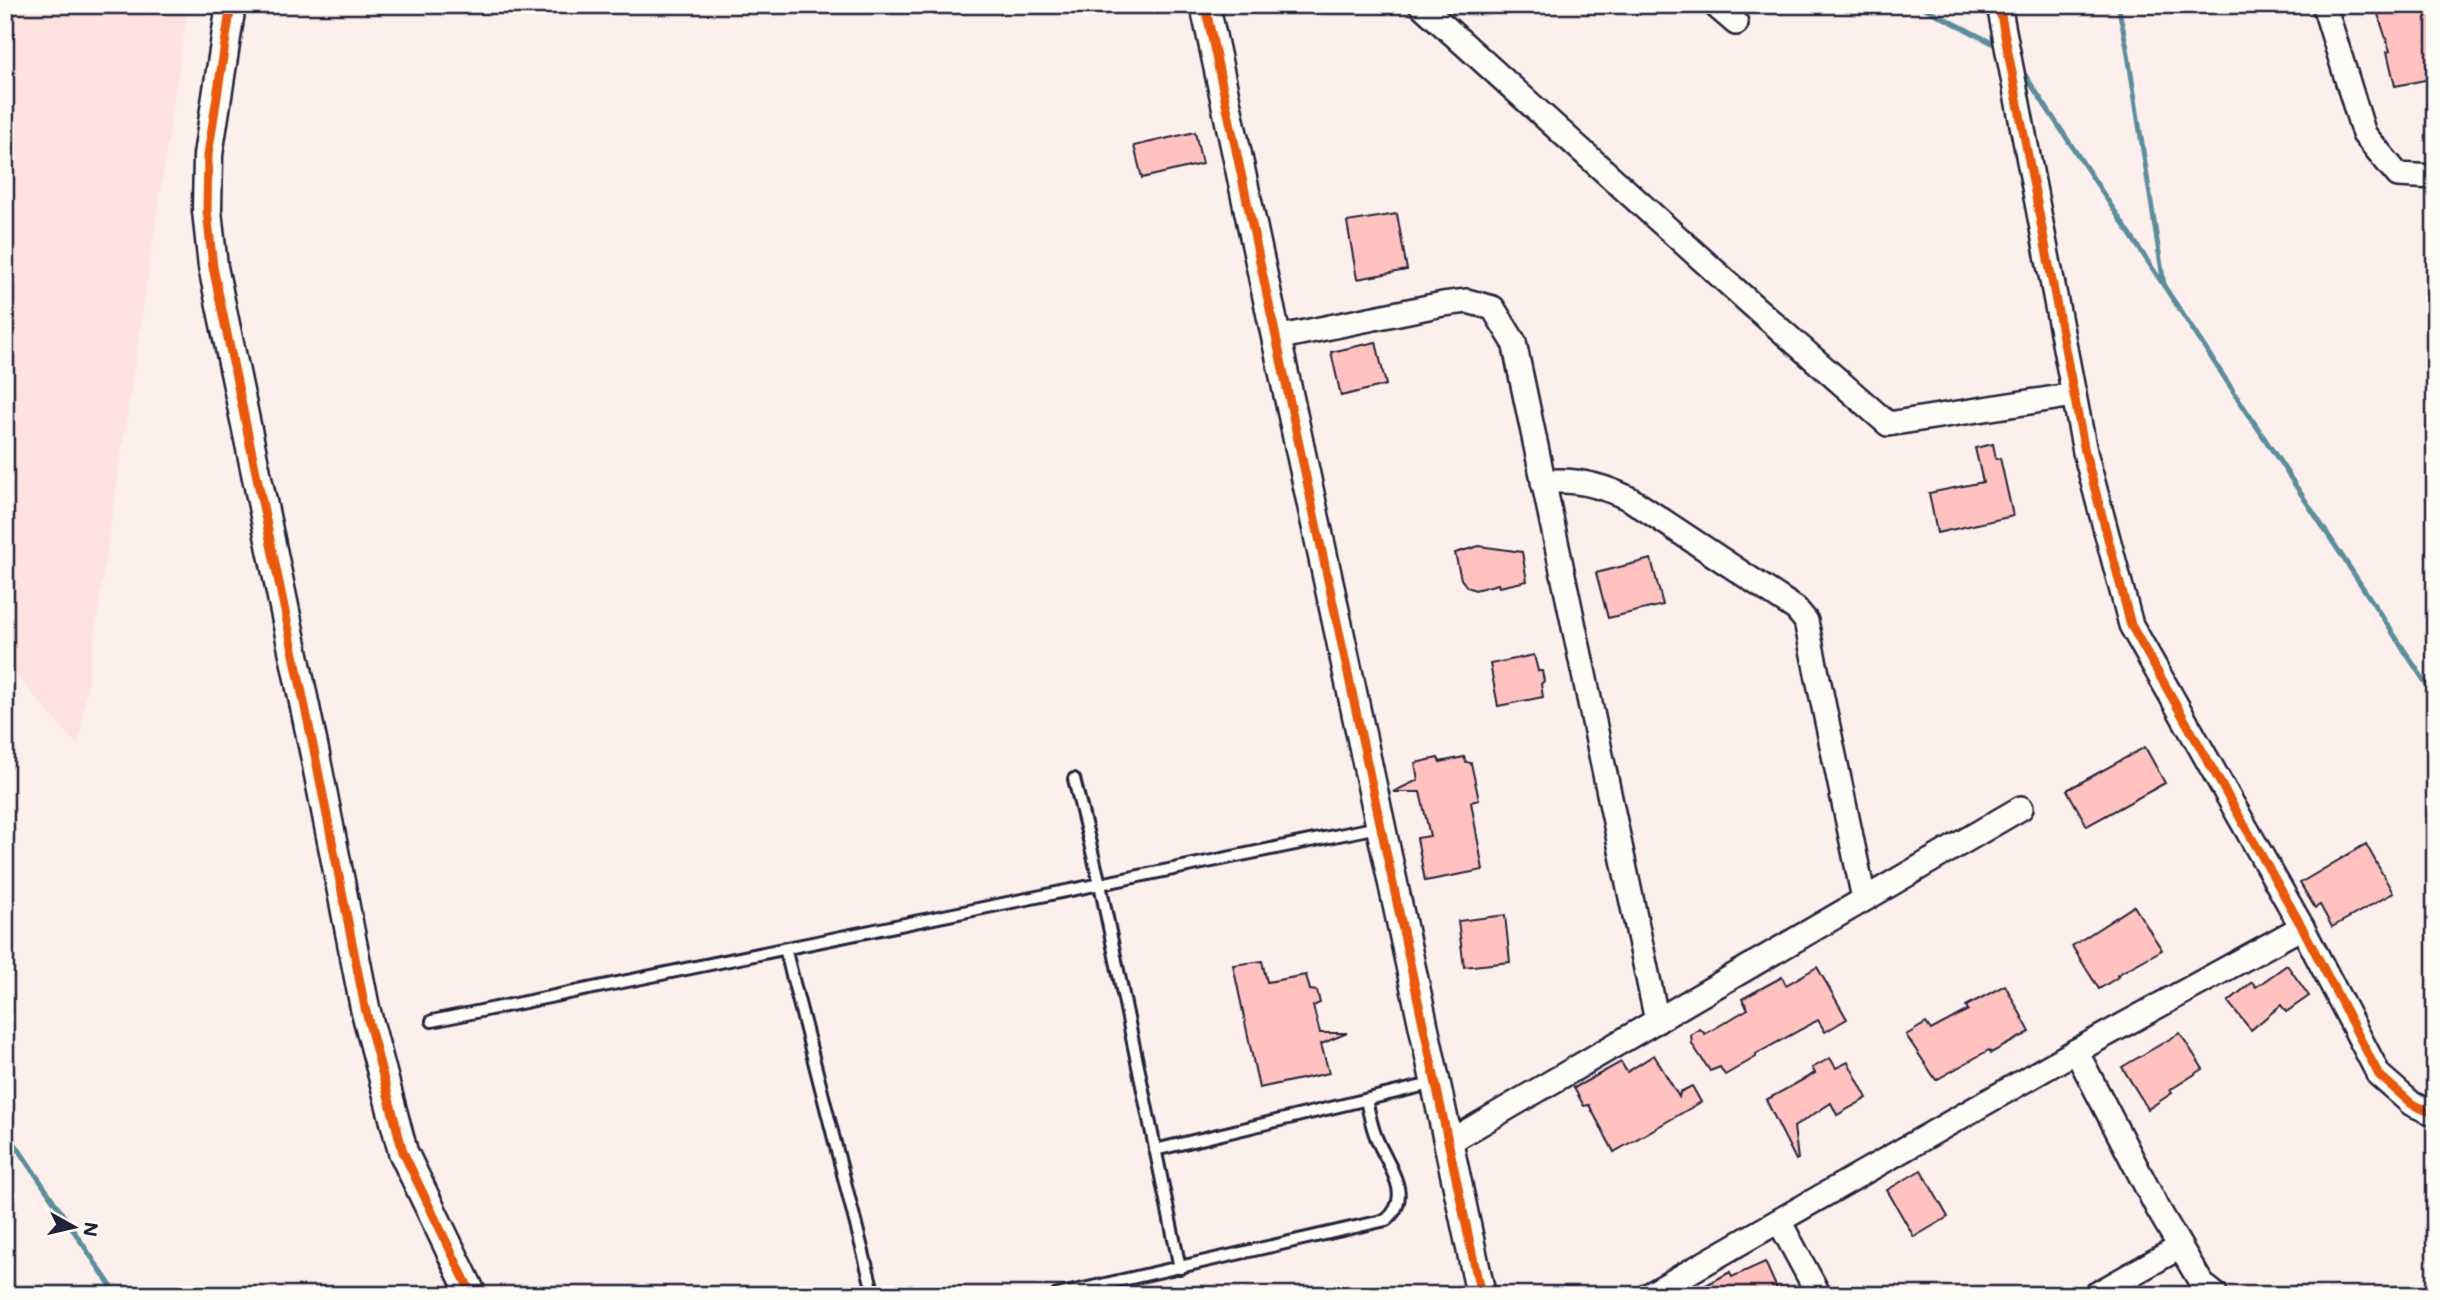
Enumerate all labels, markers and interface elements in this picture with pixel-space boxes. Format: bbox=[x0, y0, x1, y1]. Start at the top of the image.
north arrow bbox=[38, 1192, 108, 1262]
text: N bbox=[78, 1221, 105, 1238]

